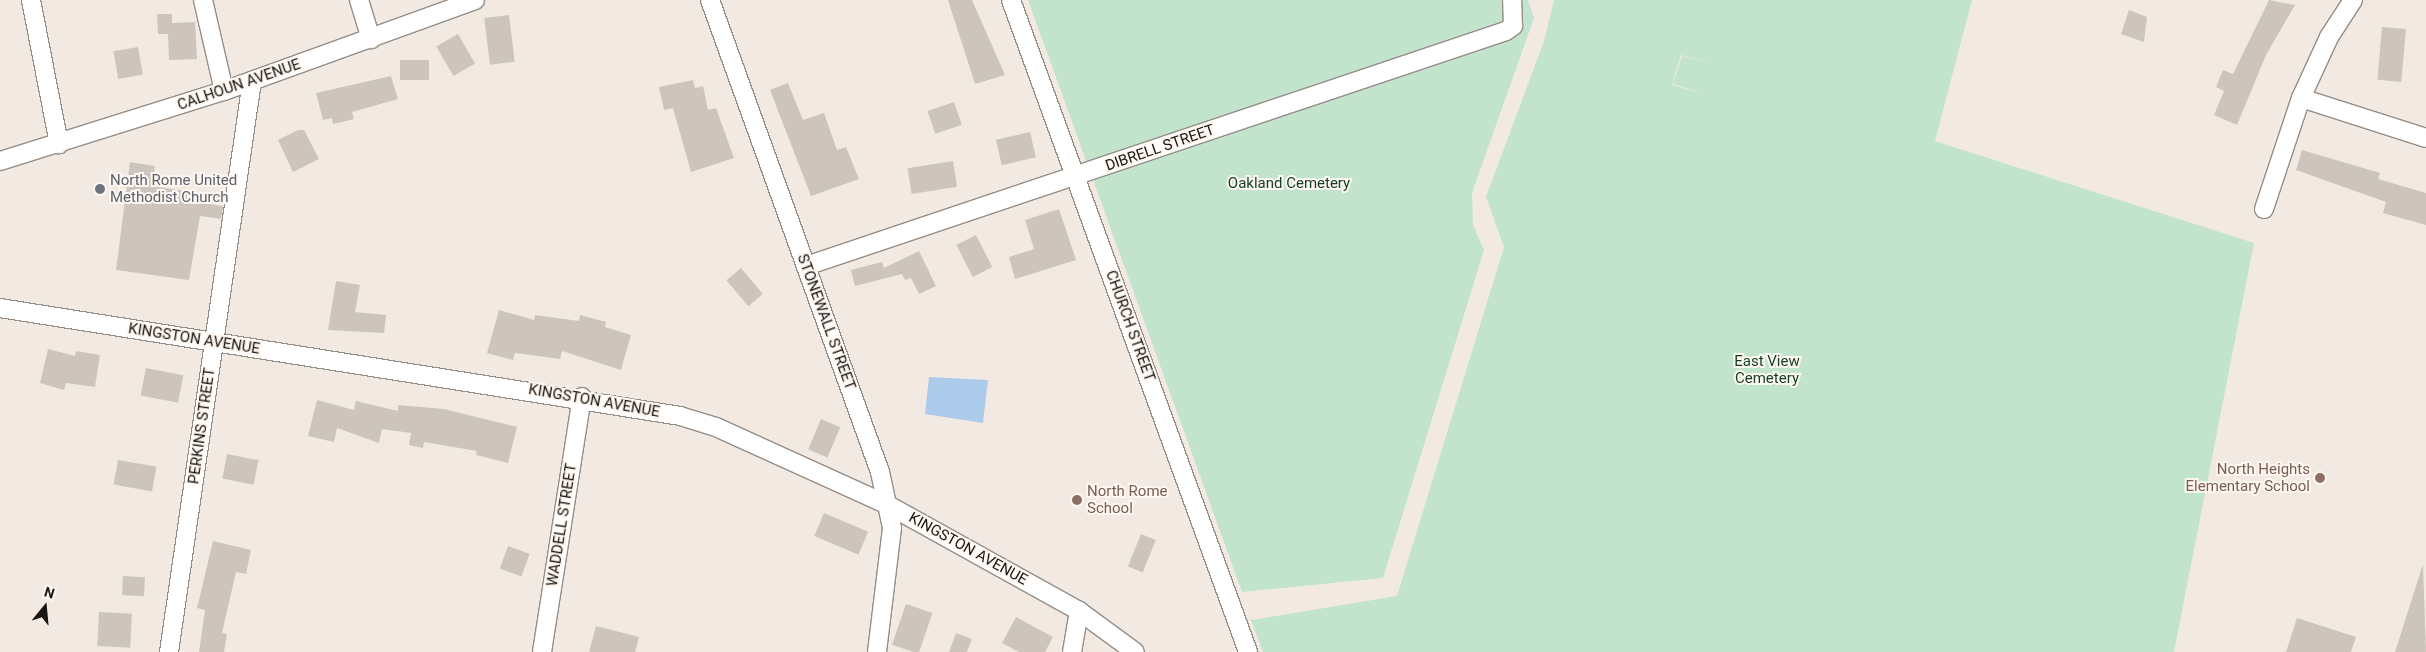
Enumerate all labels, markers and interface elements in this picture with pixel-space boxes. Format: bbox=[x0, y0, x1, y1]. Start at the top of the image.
street label: CALHOUN AVENUE bbox=[175, 55, 303, 115]
street label: DIBRELL STREET bbox=[1103, 121, 1217, 175]
place label: North Rome United Methodist Church bbox=[110, 171, 237, 206]
park label: Oakland Cemetery bbox=[1228, 175, 1350, 193]
marker: North Rome United Methodist Church bbox=[94, 183, 106, 195]
street label: STONEWALL STREET bbox=[793, 252, 859, 392]
street label: CHURCH STREET bbox=[1102, 268, 1158, 384]
street label: KINGSTON AVENUE bbox=[127, 320, 261, 358]
park label: East View Cemetery bbox=[1734, 352, 1800, 387]
street label: PERKINS STREET bbox=[185, 367, 219, 485]
street label: KINGSTON AVENUE bbox=[527, 381, 661, 421]
place label: North Heights Elementary School bbox=[2186, 460, 2310, 495]
street label: WADDELL STREET bbox=[543, 462, 581, 588]
marker: North Heights Elementary School bbox=[2314, 472, 2326, 484]
place label: North Rome School bbox=[1087, 482, 1168, 517]
marker: North Rome School bbox=[1071, 494, 1083, 506]
street label: KINGSTON AVENUE bbox=[905, 509, 1031, 589]
north arrow bbox=[20, 582, 70, 632]
text: N bbox=[42, 584, 56, 602]

